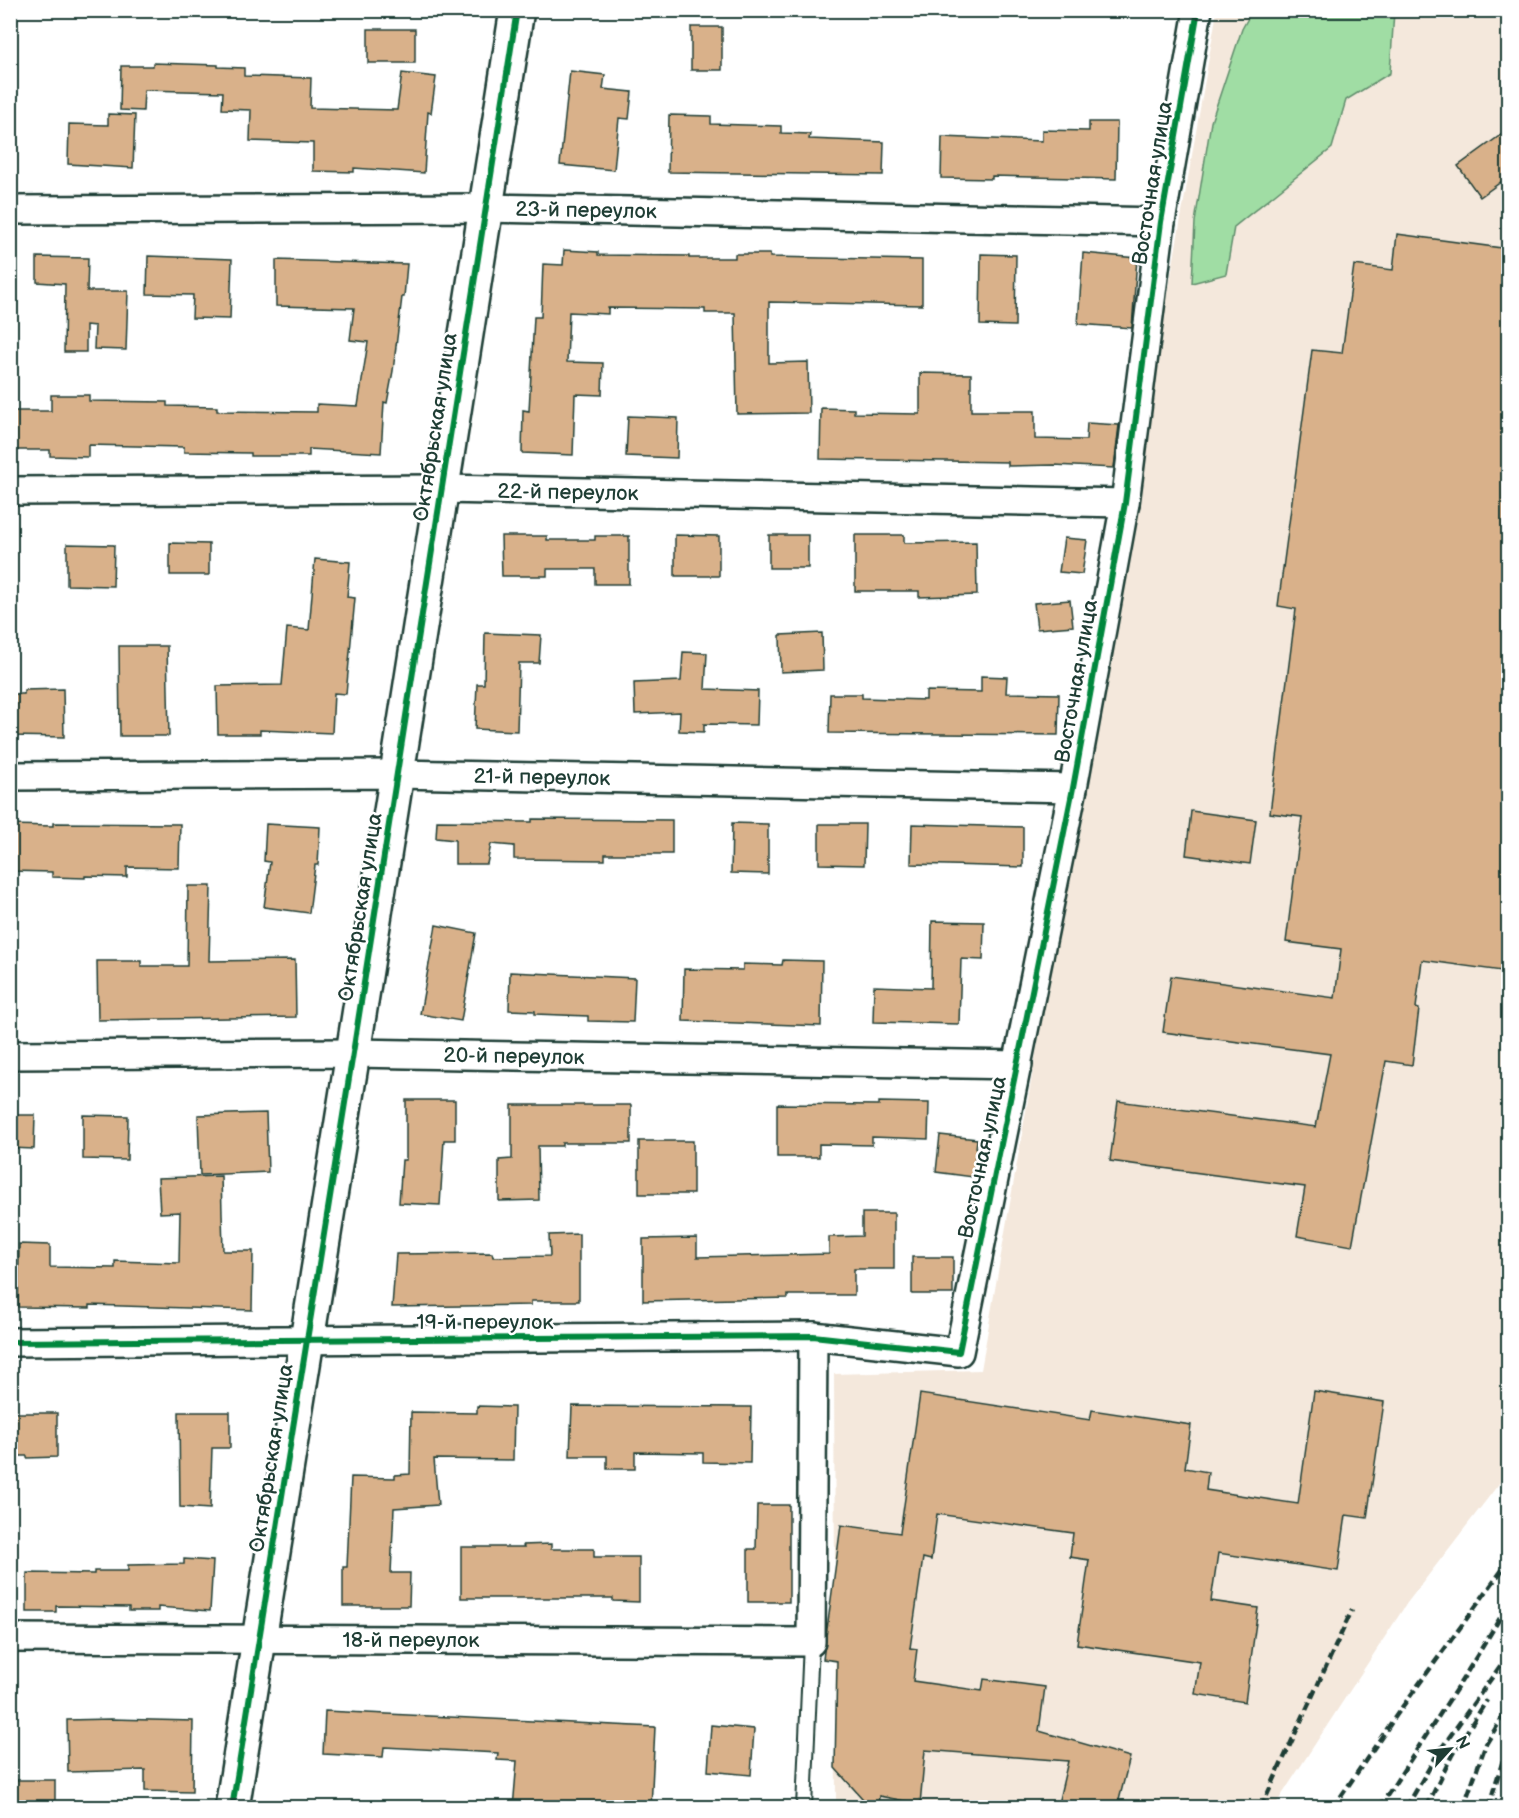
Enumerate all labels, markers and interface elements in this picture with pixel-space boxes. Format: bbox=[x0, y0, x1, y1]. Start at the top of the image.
street label: Восточная улица bbox=[1127, 99, 1178, 267]
street label: 23-й переулок bbox=[515, 197, 657, 224]
street label: Октябрьская улица bbox=[408, 331, 463, 523]
street label: 22-й переулок bbox=[497, 479, 639, 506]
street label: Восточная улица bbox=[1050, 597, 1103, 765]
street label: 21-й переулок bbox=[473, 764, 611, 791]
street label: Октябрьская улица bbox=[333, 811, 388, 1003]
street label: 20-й переулок bbox=[443, 1043, 585, 1070]
street label: Восточная улица bbox=[953, 1073, 1012, 1241]
street label: 19-й переулок bbox=[417, 1310, 553, 1335]
street label: Октябрьская улица bbox=[244, 1362, 299, 1554]
street label: 18-й переулок bbox=[343, 1628, 479, 1653]
north arrow bbox=[1420, 1719, 1480, 1779]
text: N bbox=[1451, 1733, 1473, 1753]

